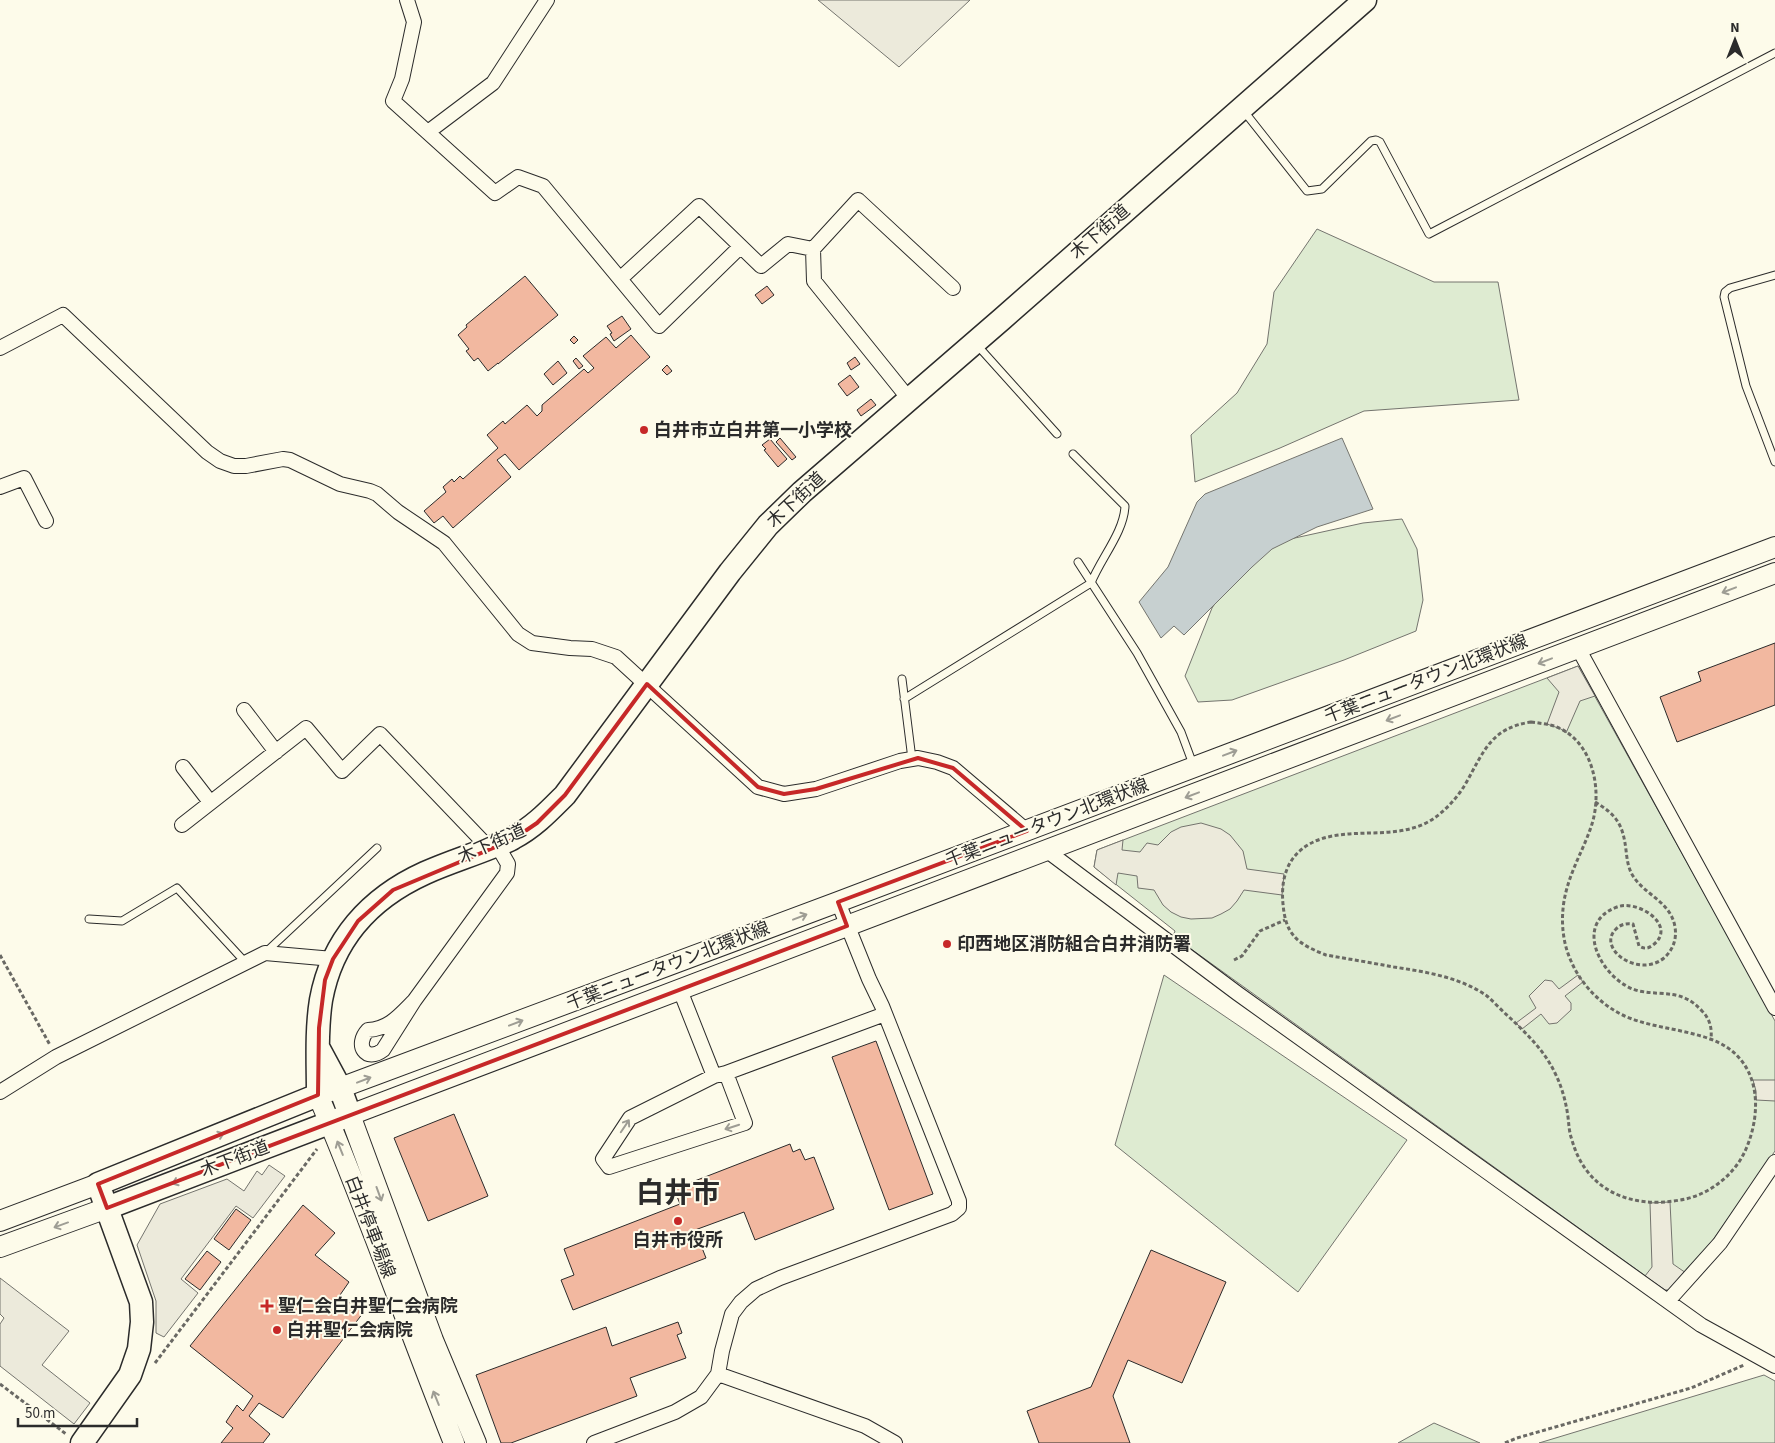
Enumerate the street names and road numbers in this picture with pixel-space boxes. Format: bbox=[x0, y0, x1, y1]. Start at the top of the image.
street label: 木下街道 bbox=[1065, 199, 1135, 265]
street label: 木下街道 bbox=[761, 466, 831, 534]
street label: 千葉ニュータウン北環状線 bbox=[1321, 629, 1531, 729]
street label: 千葉ニュータウン北環状線 bbox=[942, 773, 1152, 873]
street label: 木下街道 bbox=[454, 818, 530, 870]
street label: 千葉ニュータウン北環状線 bbox=[563, 916, 773, 1016]
street label: 木下街道 bbox=[197, 1134, 273, 1184]
street label: 白井停車場線 bbox=[339, 1172, 401, 1282]

